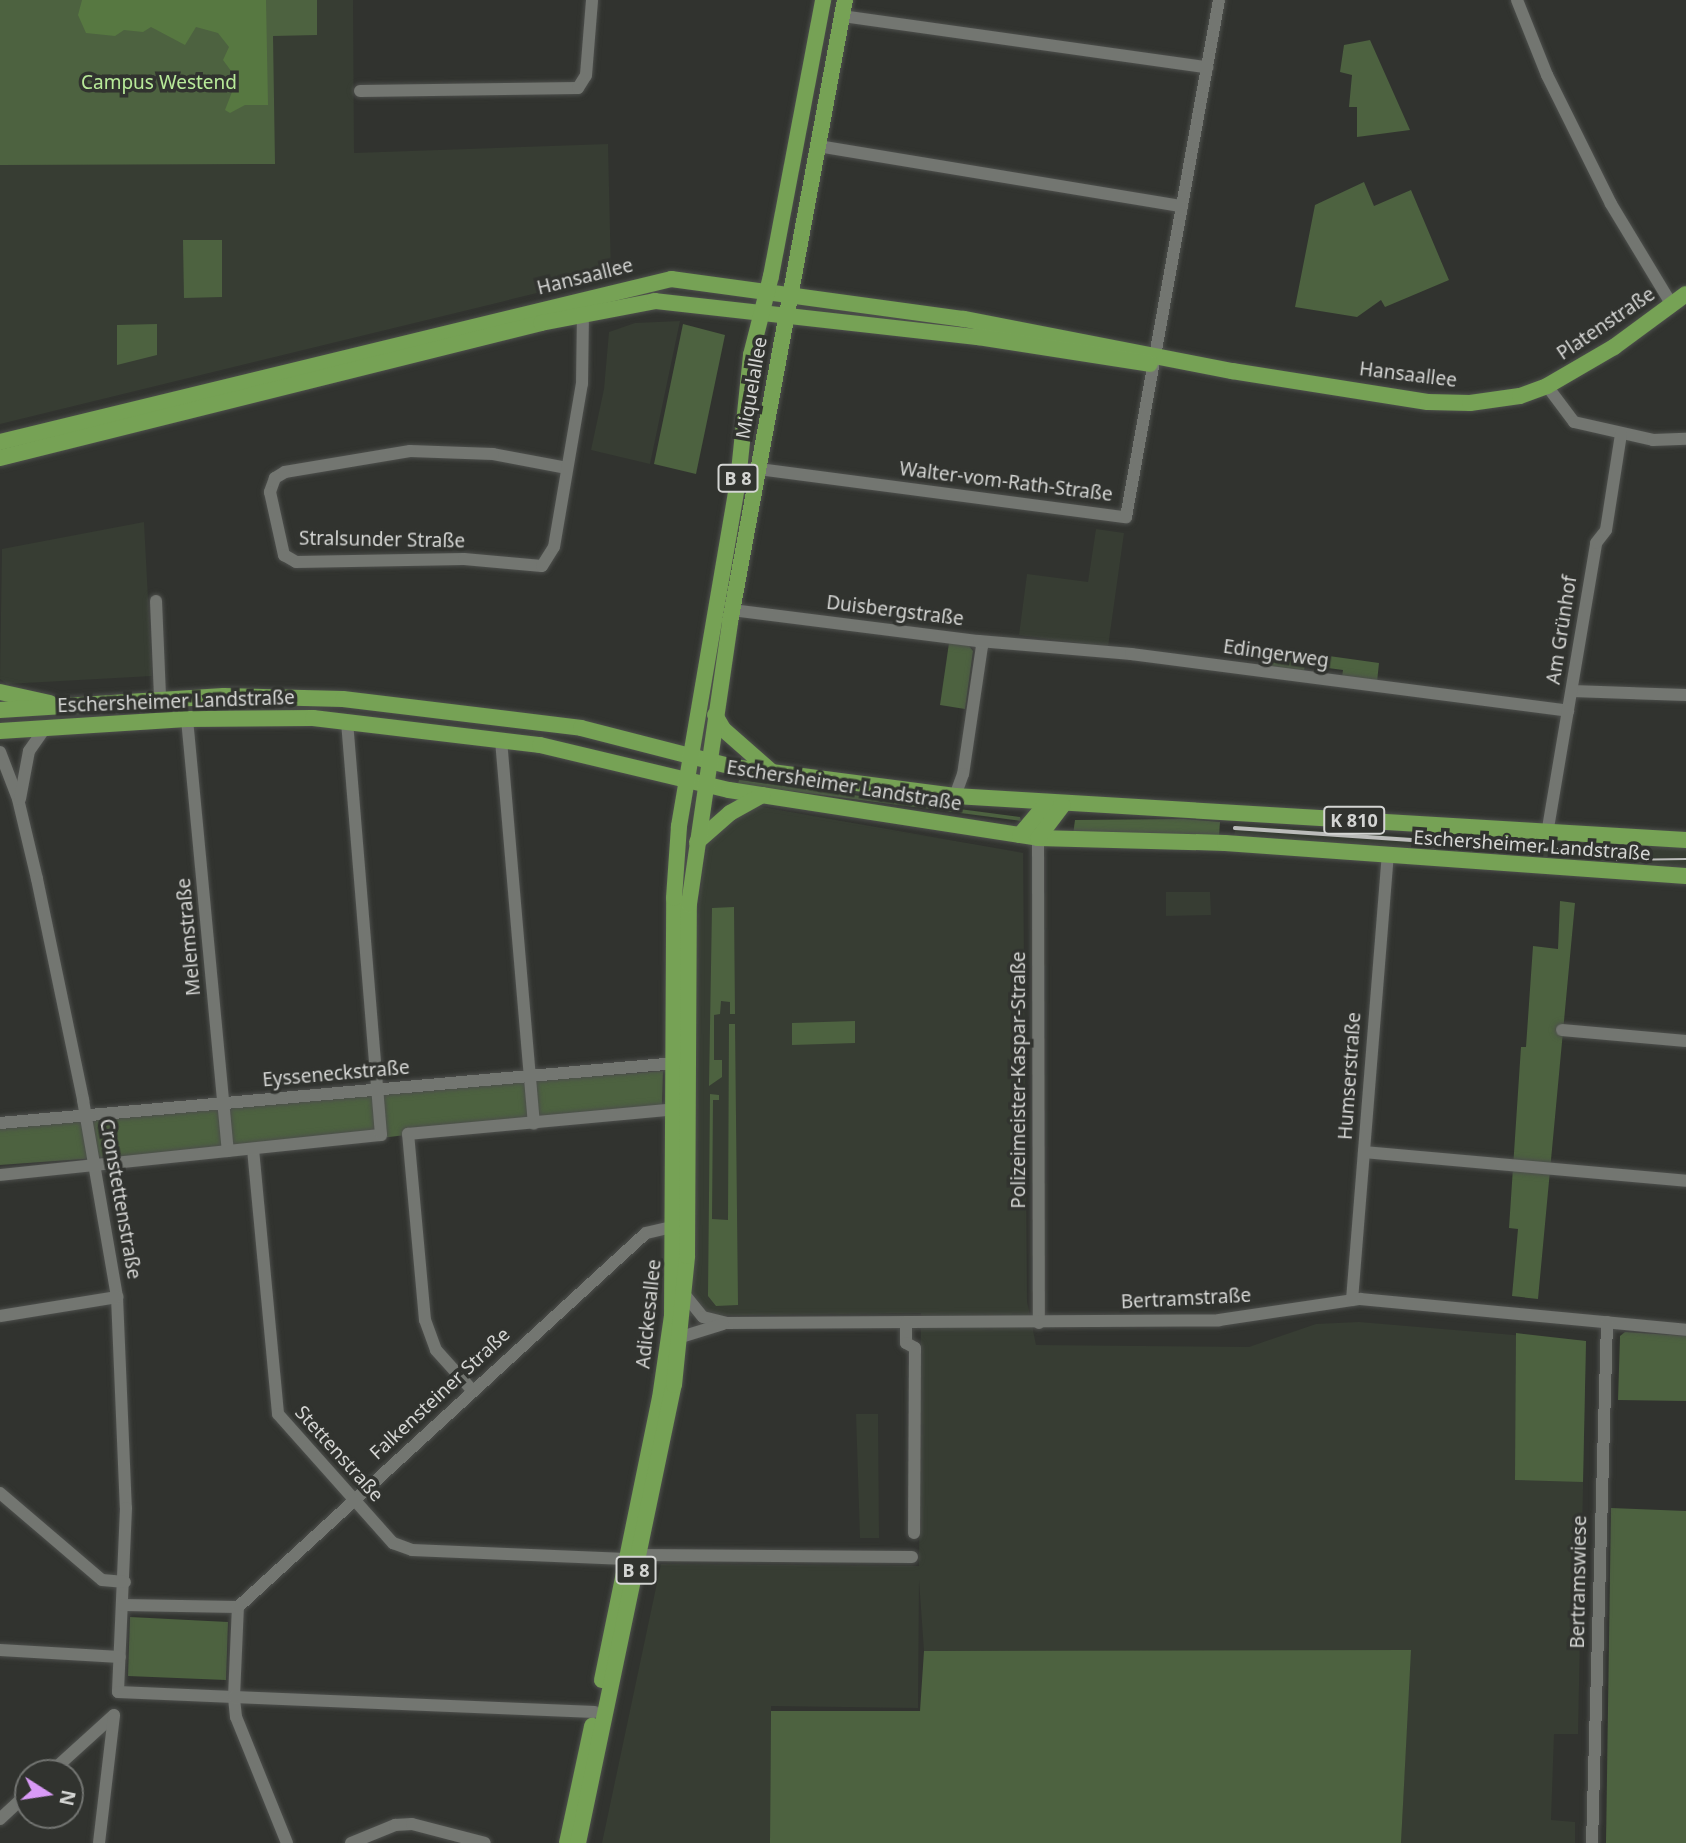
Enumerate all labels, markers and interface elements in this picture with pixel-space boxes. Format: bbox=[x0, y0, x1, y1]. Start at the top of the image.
park label: Campus Westend bbox=[81, 72, 237, 94]
street label: Hansaallee bbox=[535, 254, 635, 300]
street label: Platenstraße bbox=[1553, 283, 1659, 365]
street label: Miquelallee bbox=[732, 335, 772, 441]
street label: Hansaallee bbox=[1358, 358, 1458, 392]
street label: Walter-vom-Rath-Straße bbox=[898, 458, 1114, 506]
road number: B 8 bbox=[717, 464, 759, 492]
street label: Stralsunder Straße bbox=[299, 527, 465, 553]
street label: Am Grünhof bbox=[1542, 574, 1582, 686]
street label: Duisbergstraße bbox=[825, 591, 965, 631]
street label: Edingerweg bbox=[1222, 635, 1330, 673]
street label: Eschersheimer Landstraße bbox=[57, 686, 295, 718]
street label: Eschersheimer Landstraße bbox=[725, 756, 963, 816]
road number: K 810 bbox=[1322, 806, 1386, 834]
street label: Eschersheimer Landstraße bbox=[1413, 826, 1651, 866]
street label: Melemstraße bbox=[172, 877, 206, 997]
street label: Polizeimeister-Kaspar-Straße bbox=[1008, 951, 1030, 1209]
street label: Humserstraße bbox=[1334, 1011, 1366, 1141]
street label: Eysseneckstraße bbox=[261, 1056, 411, 1092]
street label: Cronstettenstraße bbox=[95, 1117, 145, 1281]
street label: Adickesallee bbox=[632, 1258, 666, 1370]
street label: Bertramstraße bbox=[1120, 1284, 1252, 1314]
street label: Falkensteiner Straße bbox=[365, 1323, 515, 1465]
street label: Stettenstraße bbox=[290, 1401, 388, 1507]
street label: Bertramswiese bbox=[1566, 1515, 1592, 1649]
road number: B 8 bbox=[615, 1555, 657, 1584]
north arrow bbox=[14, 1759, 84, 1829]
text: N bbox=[53, 1788, 82, 1808]

